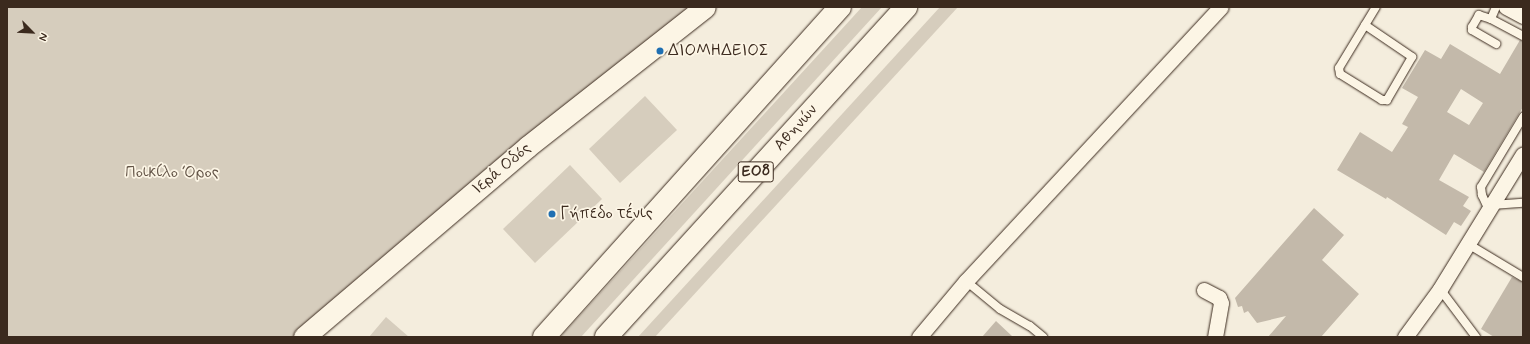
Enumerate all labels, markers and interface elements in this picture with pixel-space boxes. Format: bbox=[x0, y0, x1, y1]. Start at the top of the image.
north arrow bbox=[12, 12, 52, 52]
text: N bbox=[35, 31, 51, 43]
place label: ΔΙΟΜΗΔΕΙΟΣ bbox=[668, 41, 769, 61]
marker: ΔΙΟΜΗΔΕΙΟΣ bbox=[655, 46, 665, 56]
street label: Αθηνών bbox=[770, 101, 822, 155]
street label: Ιερά Οδός bbox=[469, 139, 535, 199]
road number: ΕΟ8 bbox=[737, 159, 775, 185]
park label: Ποικίλο Όρος bbox=[125, 163, 219, 183]
place label: Γήπεδο τένις bbox=[560, 204, 653, 224]
marker: Γήπεδο τένις bbox=[547, 209, 557, 219]

